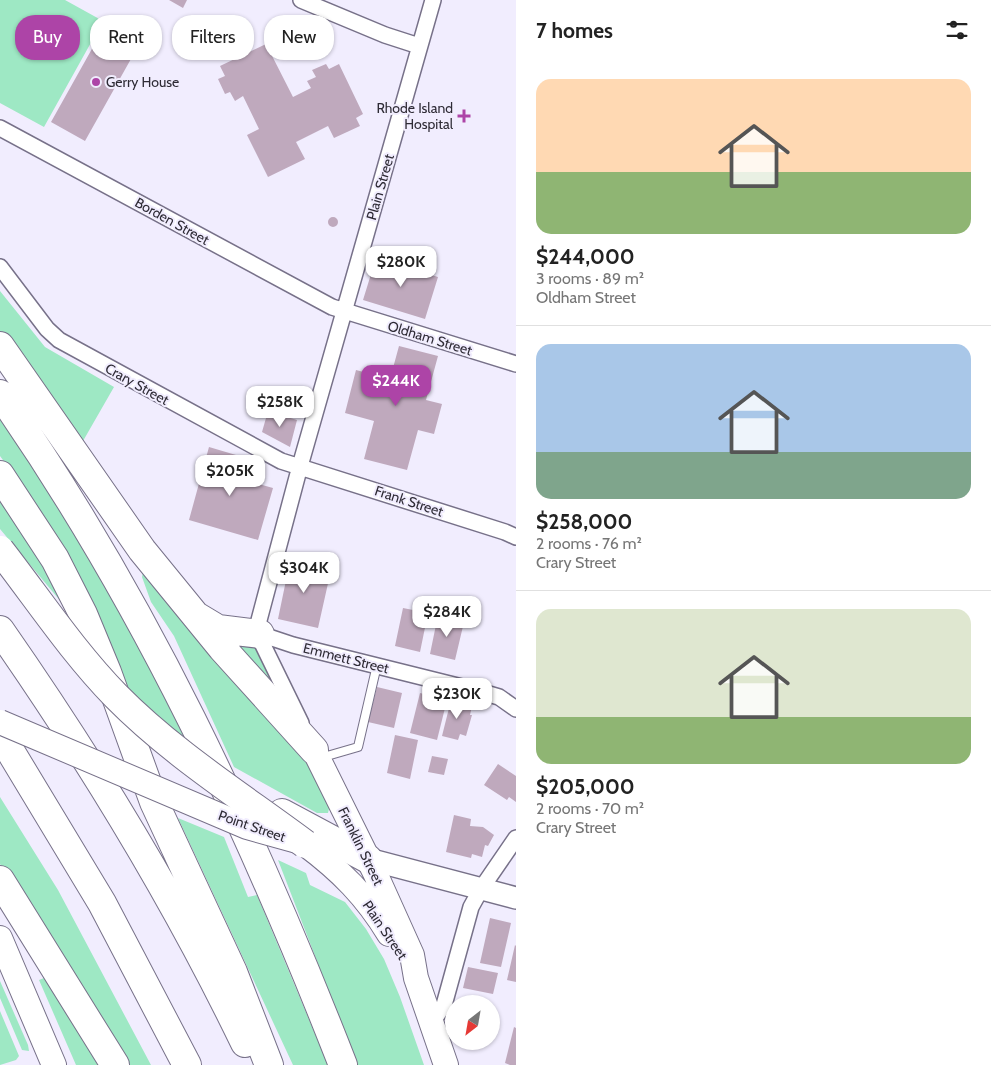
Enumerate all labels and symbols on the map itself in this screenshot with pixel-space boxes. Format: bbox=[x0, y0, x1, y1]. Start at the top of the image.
place label: Gerry House bbox=[106, 73, 179, 91]
marker: Gerry House bbox=[90, 76, 102, 88]
place label: Rhode Island Hospital bbox=[376, 99, 454, 133]
marker: Rhode Island Hospital bbox=[457, 109, 471, 123]
street label: Plain Street bbox=[362, 152, 398, 222]
street label: Borden Street bbox=[132, 193, 213, 249]
pin: $280K bbox=[366, 246, 436, 288]
street label: Oldham Street bbox=[386, 317, 475, 359]
street label: Crary Street bbox=[102, 359, 172, 409]
pin: $244K bbox=[361, 364, 431, 407]
pin: $258K bbox=[245, 386, 315, 428]
pin: $205K bbox=[195, 454, 265, 497]
street label: Frank Street bbox=[372, 481, 446, 521]
pin: $304K bbox=[269, 552, 339, 594]
pin: $284K bbox=[412, 596, 482, 638]
street label: Emmett Street bbox=[301, 639, 391, 677]
pin: $230K bbox=[422, 678, 492, 720]
street label: Franklin Street bbox=[334, 804, 388, 888]
street label: Point Street bbox=[216, 806, 288, 846]
street label: Plain Street bbox=[359, 897, 412, 963]
north arrow bbox=[445, 995, 500, 1050]

